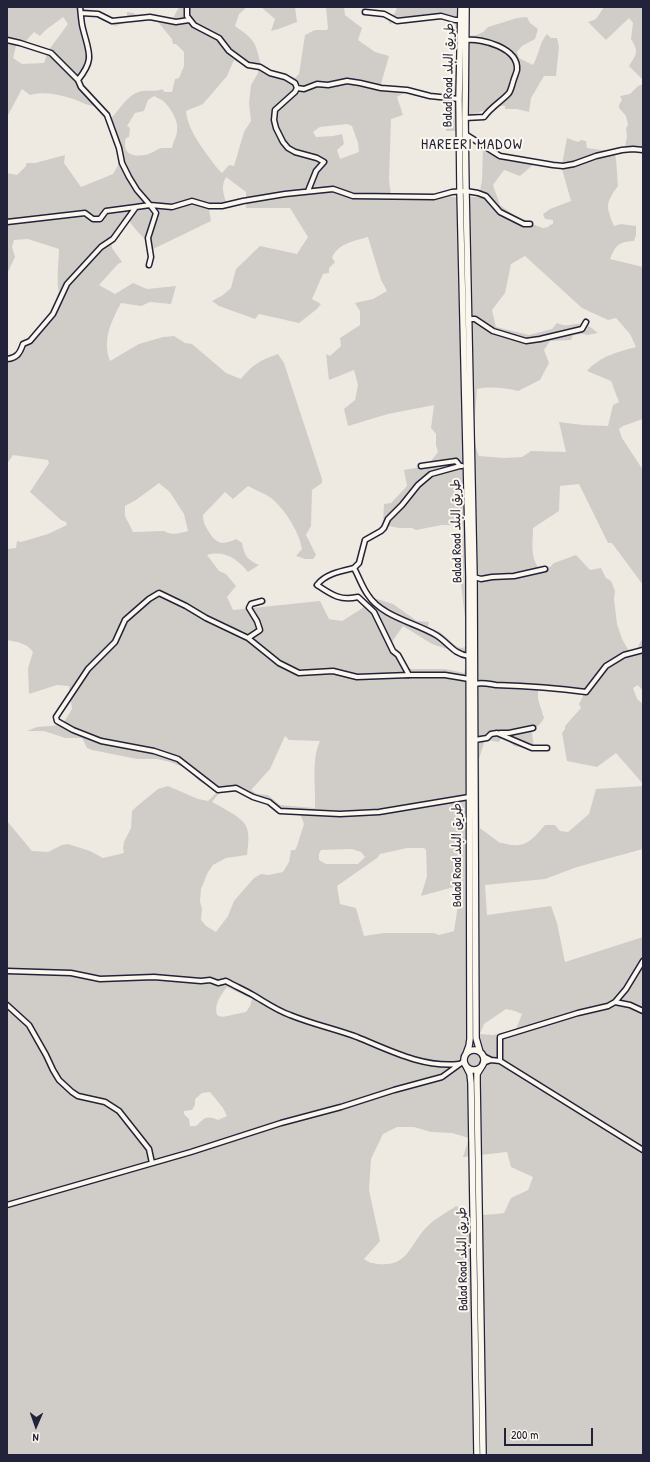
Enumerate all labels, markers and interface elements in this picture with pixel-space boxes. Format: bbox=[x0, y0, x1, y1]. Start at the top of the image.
street label: Balad Road طريق البلد bbox=[440, 23, 458, 127]
district label: HAREERI MADOW bbox=[421, 136, 523, 154]
street label: Balad Road طريق البلد bbox=[448, 479, 466, 583]
street label: Balad Road طريق البلد bbox=[450, 803, 466, 907]
street label: Balad Road طريق البلد bbox=[454, 1207, 472, 1311]
north arrow bbox=[16, 1406, 56, 1446]
scale bar bbox=[506, 1420, 595, 1446]
text: 200 m bbox=[511, 1426, 538, 1443]
text: N bbox=[32, 1431, 39, 1445]

